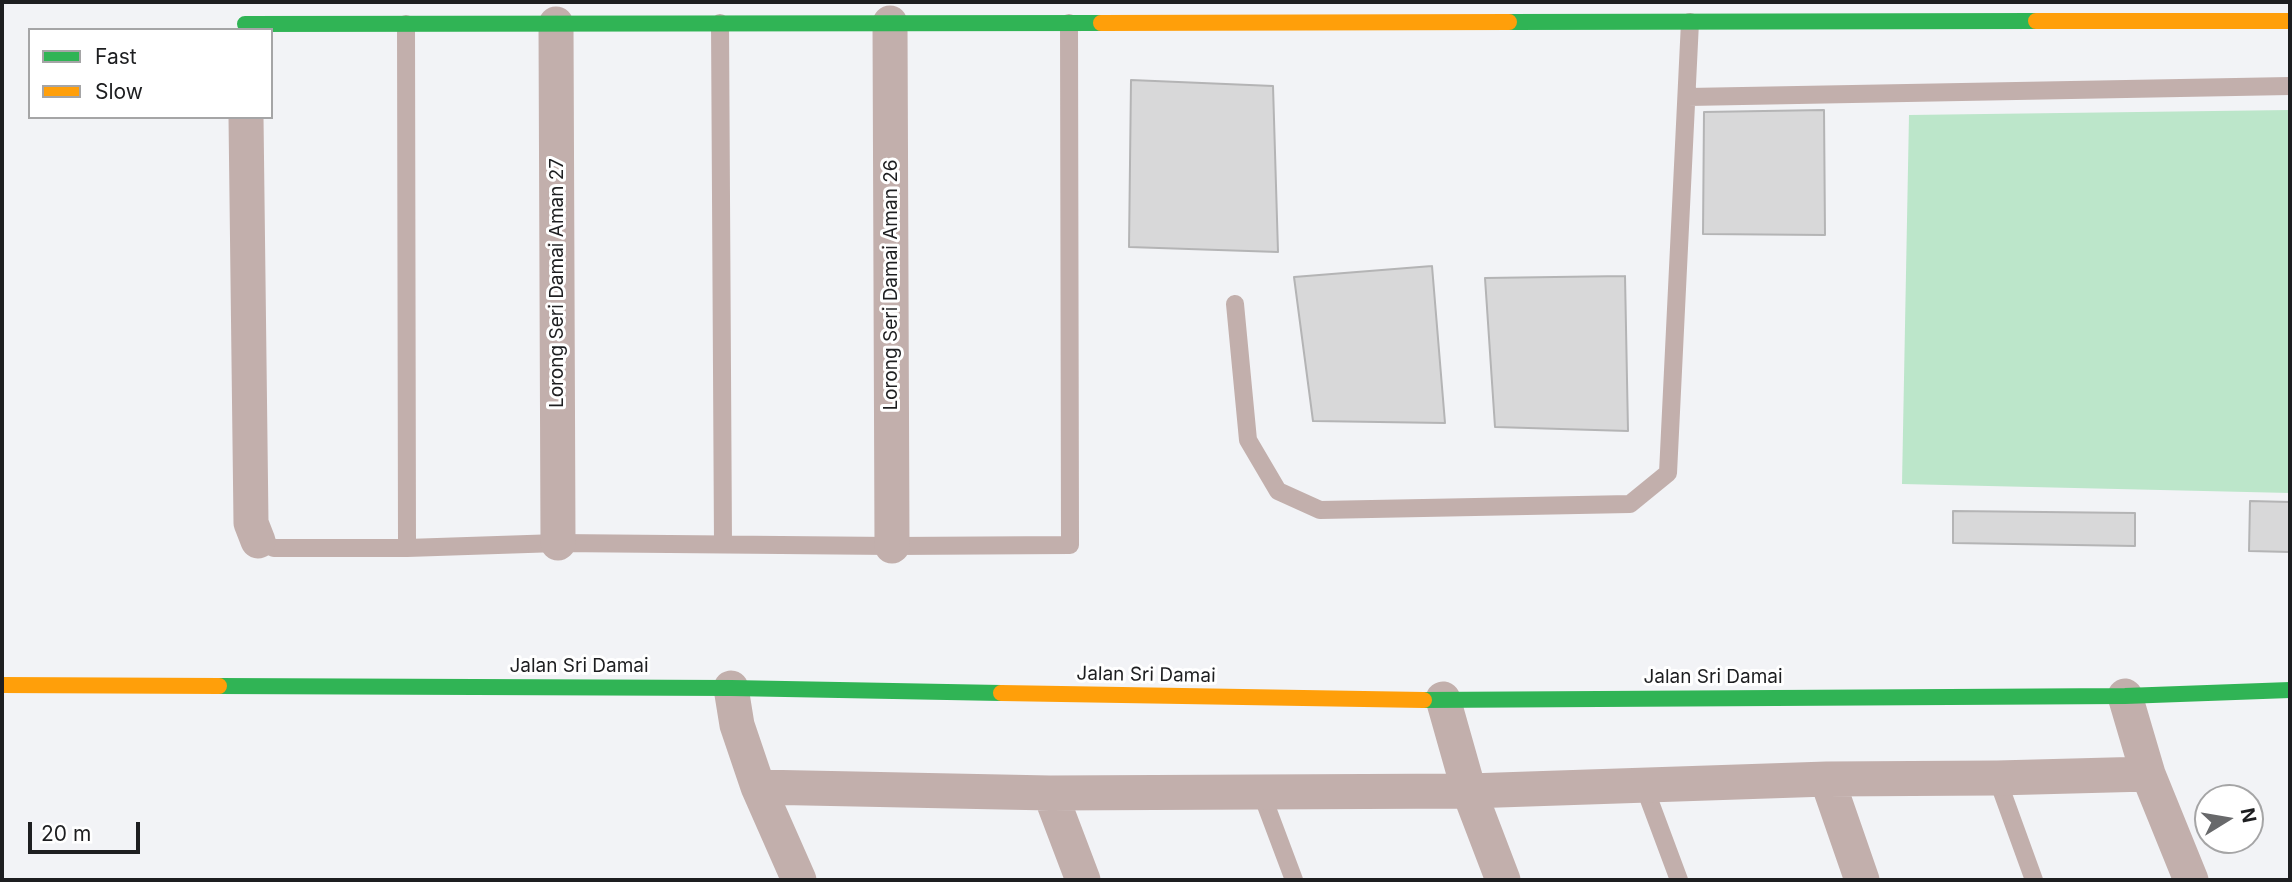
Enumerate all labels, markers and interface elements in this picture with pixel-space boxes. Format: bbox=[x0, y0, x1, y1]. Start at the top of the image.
legend bbox=[28, 28, 273, 119]
text: Fast bbox=[95, 44, 137, 69]
text: Slow bbox=[95, 79, 143, 104]
street label: Lorong Seri Damai Aman 27 bbox=[546, 158, 568, 408]
street label: Lorong Seri Damai Aman 26 bbox=[880, 159, 902, 411]
street label: Jalan Sri Damai bbox=[509, 655, 649, 677]
street label: Jalan Sri Damai bbox=[1076, 662, 1216, 688]
street label: Jalan Sri Damai bbox=[1643, 666, 1783, 688]
north arrow bbox=[2194, 784, 2264, 854]
text: N bbox=[2235, 806, 2261, 825]
scale bar bbox=[32, 808, 144, 852]
text: 20 m bbox=[41, 821, 91, 846]

